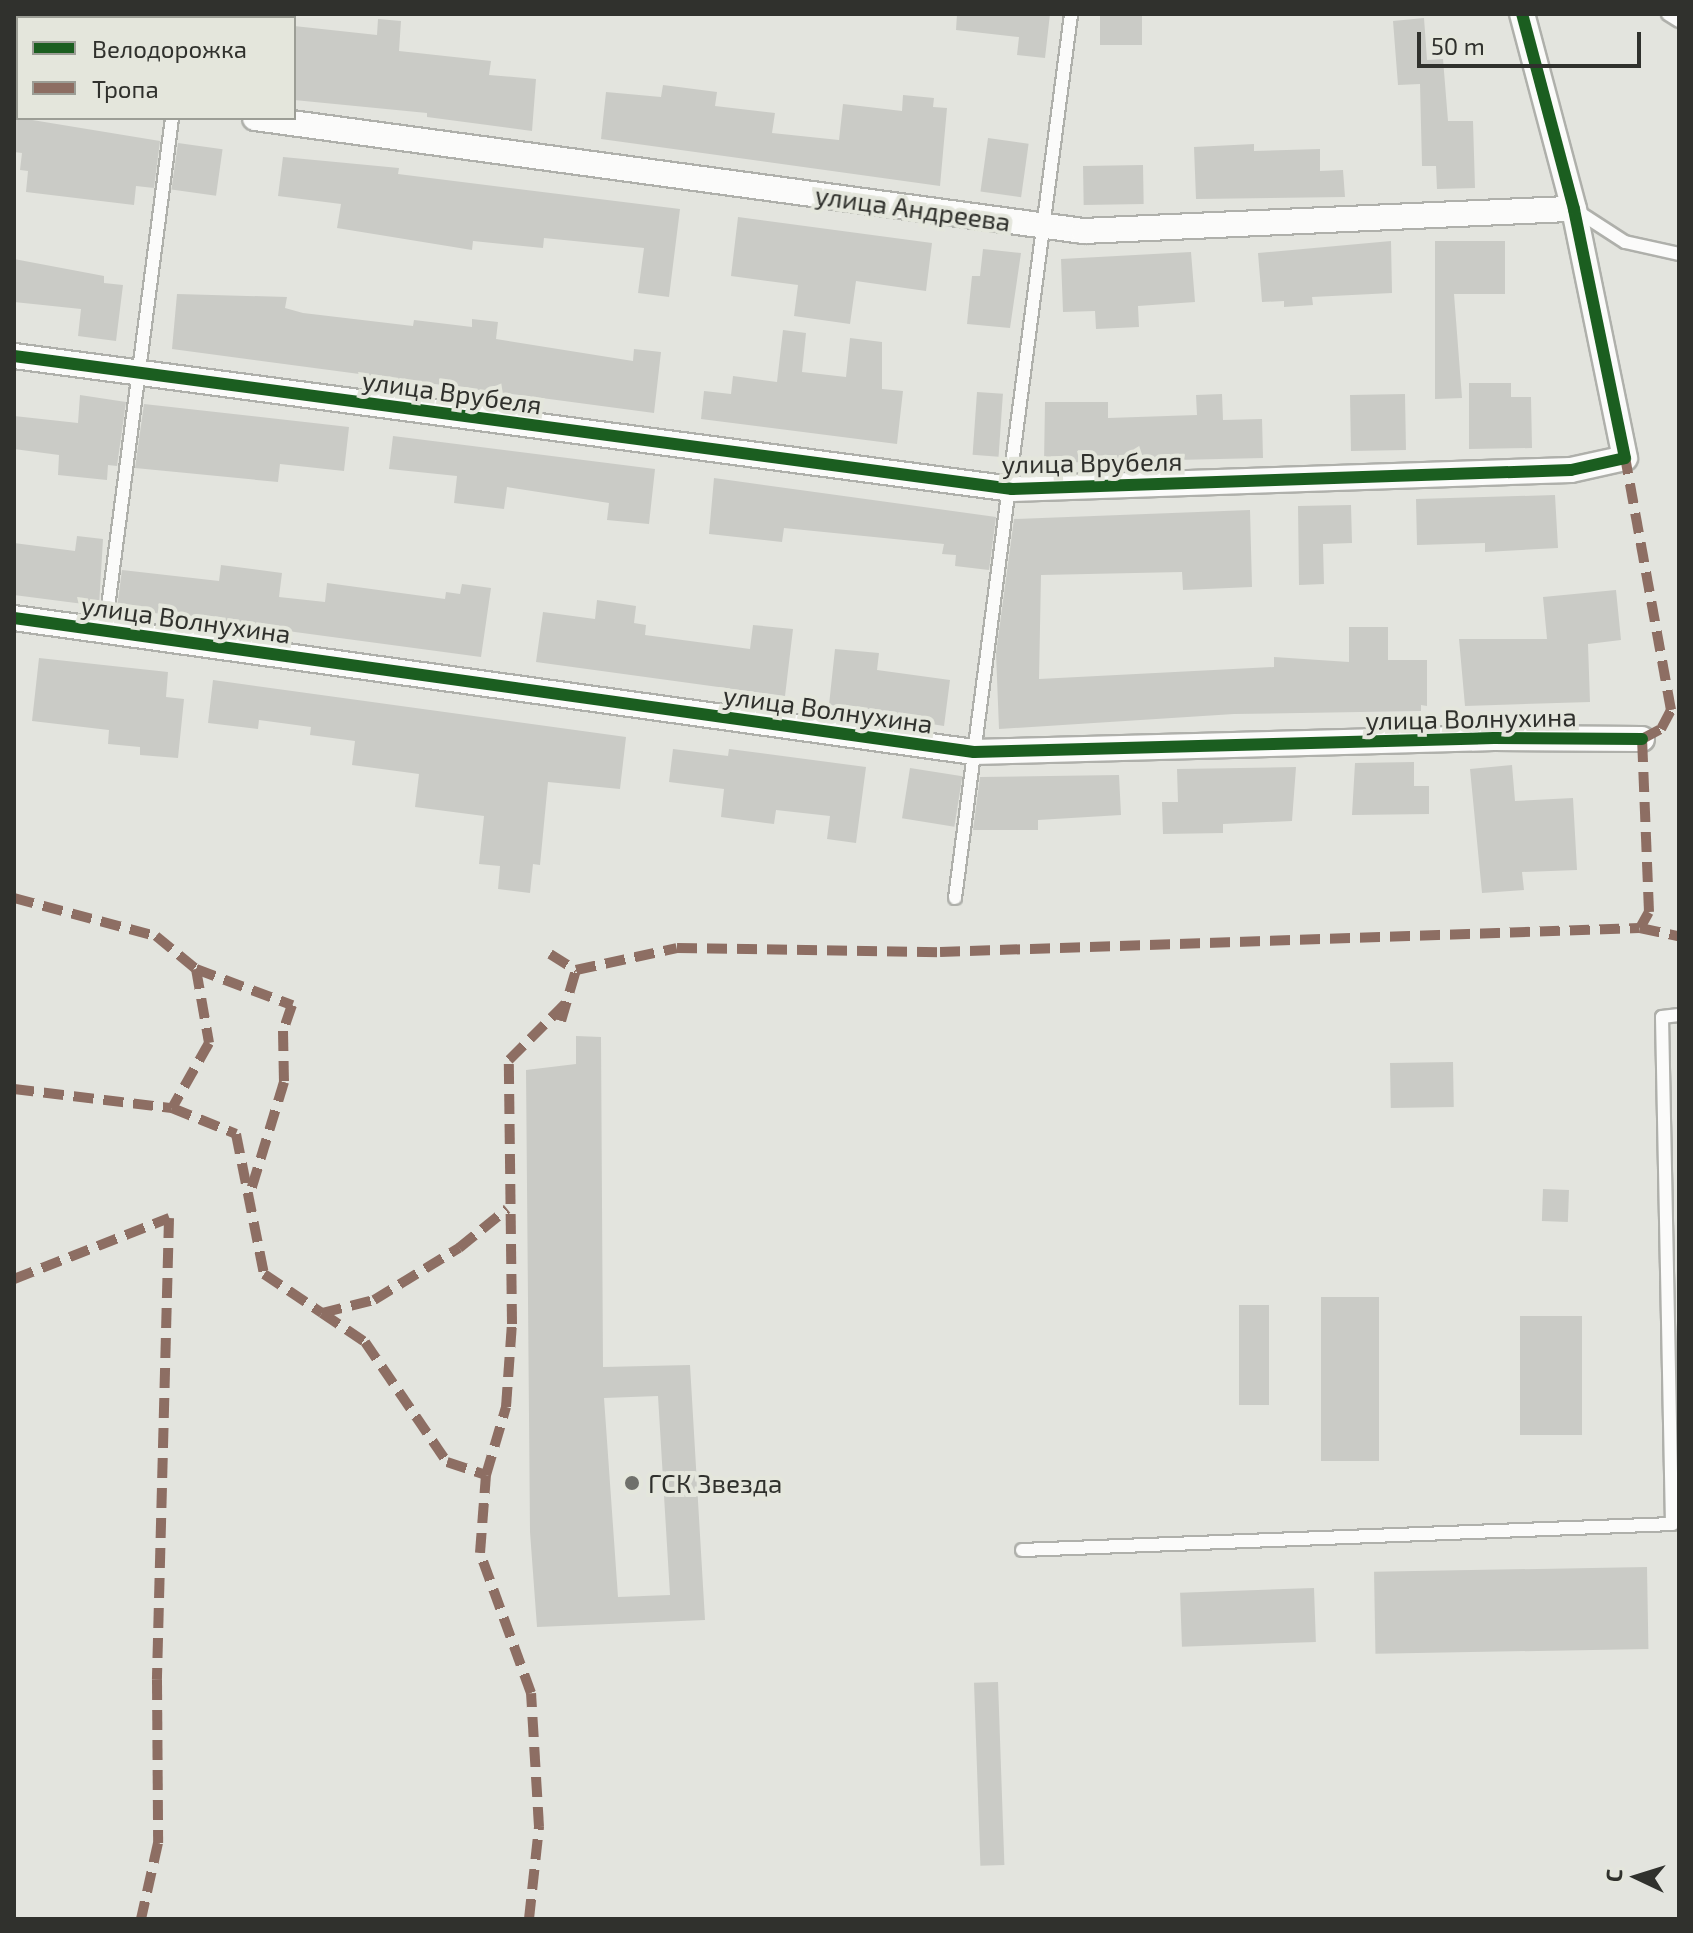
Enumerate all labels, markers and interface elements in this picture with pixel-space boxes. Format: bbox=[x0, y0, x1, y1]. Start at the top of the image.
legend bbox=[16, 16, 296, 120]
scale bar bbox=[1421, 16, 1645, 66]
text: 50 m bbox=[1431, 31, 1485, 60]
text: Велодорожка bbox=[92, 34, 247, 63]
text: Тропа bbox=[92, 74, 159, 103]
street label: улица Андреева bbox=[813, 179, 1013, 237]
street label: улица Врубеля bbox=[360, 364, 544, 420]
street label: улица Врубеля bbox=[1001, 445, 1183, 479]
street label: улица Волнухина bbox=[79, 589, 293, 649]
street label: улица Волнухина bbox=[721, 679, 935, 739]
street label: улица Волнухина bbox=[1365, 701, 1577, 735]
place label: ГСК Звезда bbox=[648, 1467, 782, 1499]
marker: ГСК Звезда bbox=[623, 1474, 641, 1492]
north arrow bbox=[1597, 1837, 1677, 1917]
text: С bbox=[1600, 1868, 1626, 1883]

